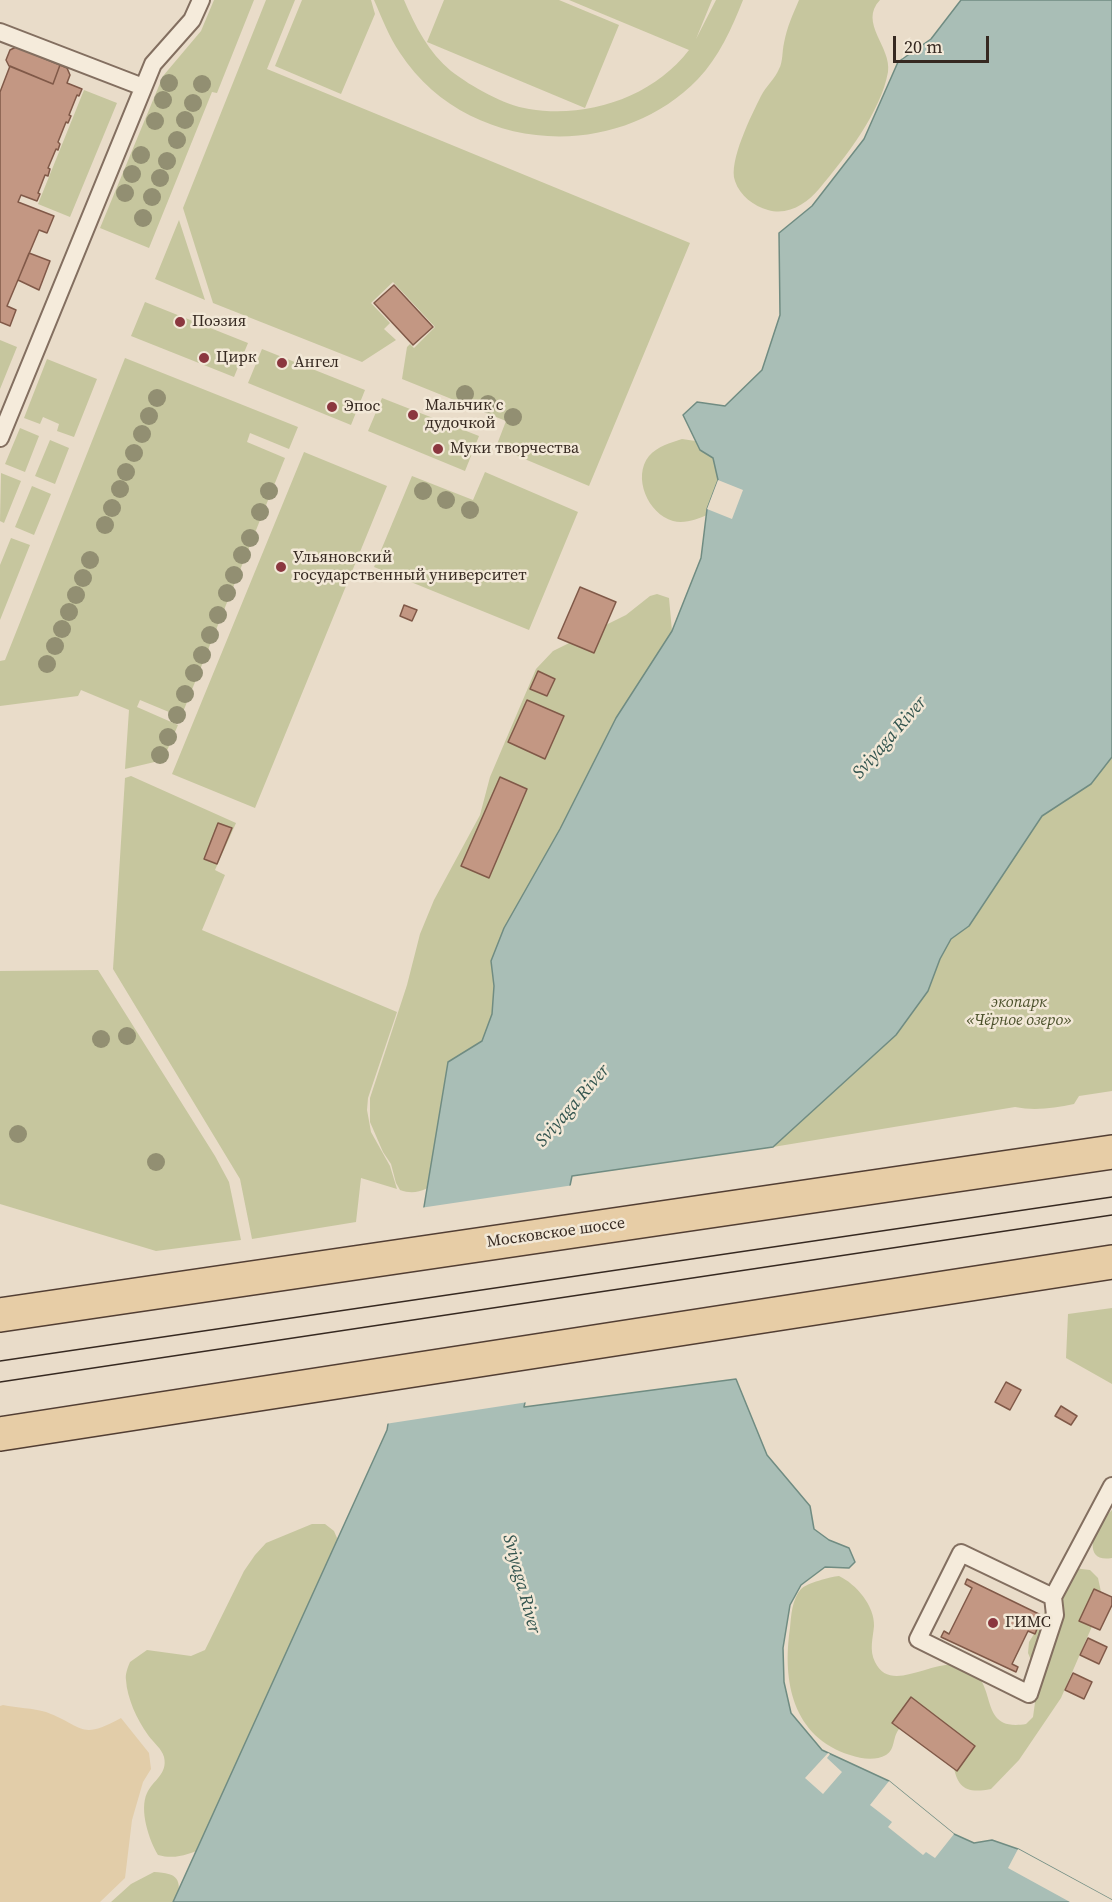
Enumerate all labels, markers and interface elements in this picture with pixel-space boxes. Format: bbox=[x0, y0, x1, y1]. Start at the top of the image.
scale bar bbox=[896, 24, 992, 62]
text: 20 m bbox=[904, 34, 942, 59]
place label: Поэзия bbox=[192, 312, 246, 332]
marker: Поэзия bbox=[173, 315, 187, 329]
place label: Цирк bbox=[216, 348, 257, 368]
marker: Цирк bbox=[197, 351, 211, 365]
place label: Ангел bbox=[294, 353, 339, 373]
marker: Ангел bbox=[275, 356, 289, 370]
place label: Мальчик с дудочкой bbox=[425, 396, 503, 434]
place label: Эпос bbox=[344, 397, 380, 417]
marker: Эпос bbox=[325, 400, 339, 414]
marker: Мальчик с дудочкой bbox=[406, 408, 420, 422]
place label: Муки творчества bbox=[450, 439, 579, 459]
marker: Муки творчества bbox=[431, 442, 445, 456]
place label: Ульяновский государственный университет bbox=[293, 548, 527, 586]
marker: Ульяновский государственный университет bbox=[274, 560, 288, 574]
water label: Sviyaga River bbox=[848, 692, 932, 784]
park label: экопарк «Чёрное озеро» bbox=[966, 993, 1072, 1031]
water label: Sviyaga River bbox=[531, 1060, 615, 1152]
street label: Московское шоссе bbox=[486, 1214, 626, 1252]
water label: Sviyaga River bbox=[497, 1532, 545, 1636]
place label: ГИМС bbox=[1005, 1613, 1051, 1633]
marker: ГИМС bbox=[986, 1616, 1000, 1630]

